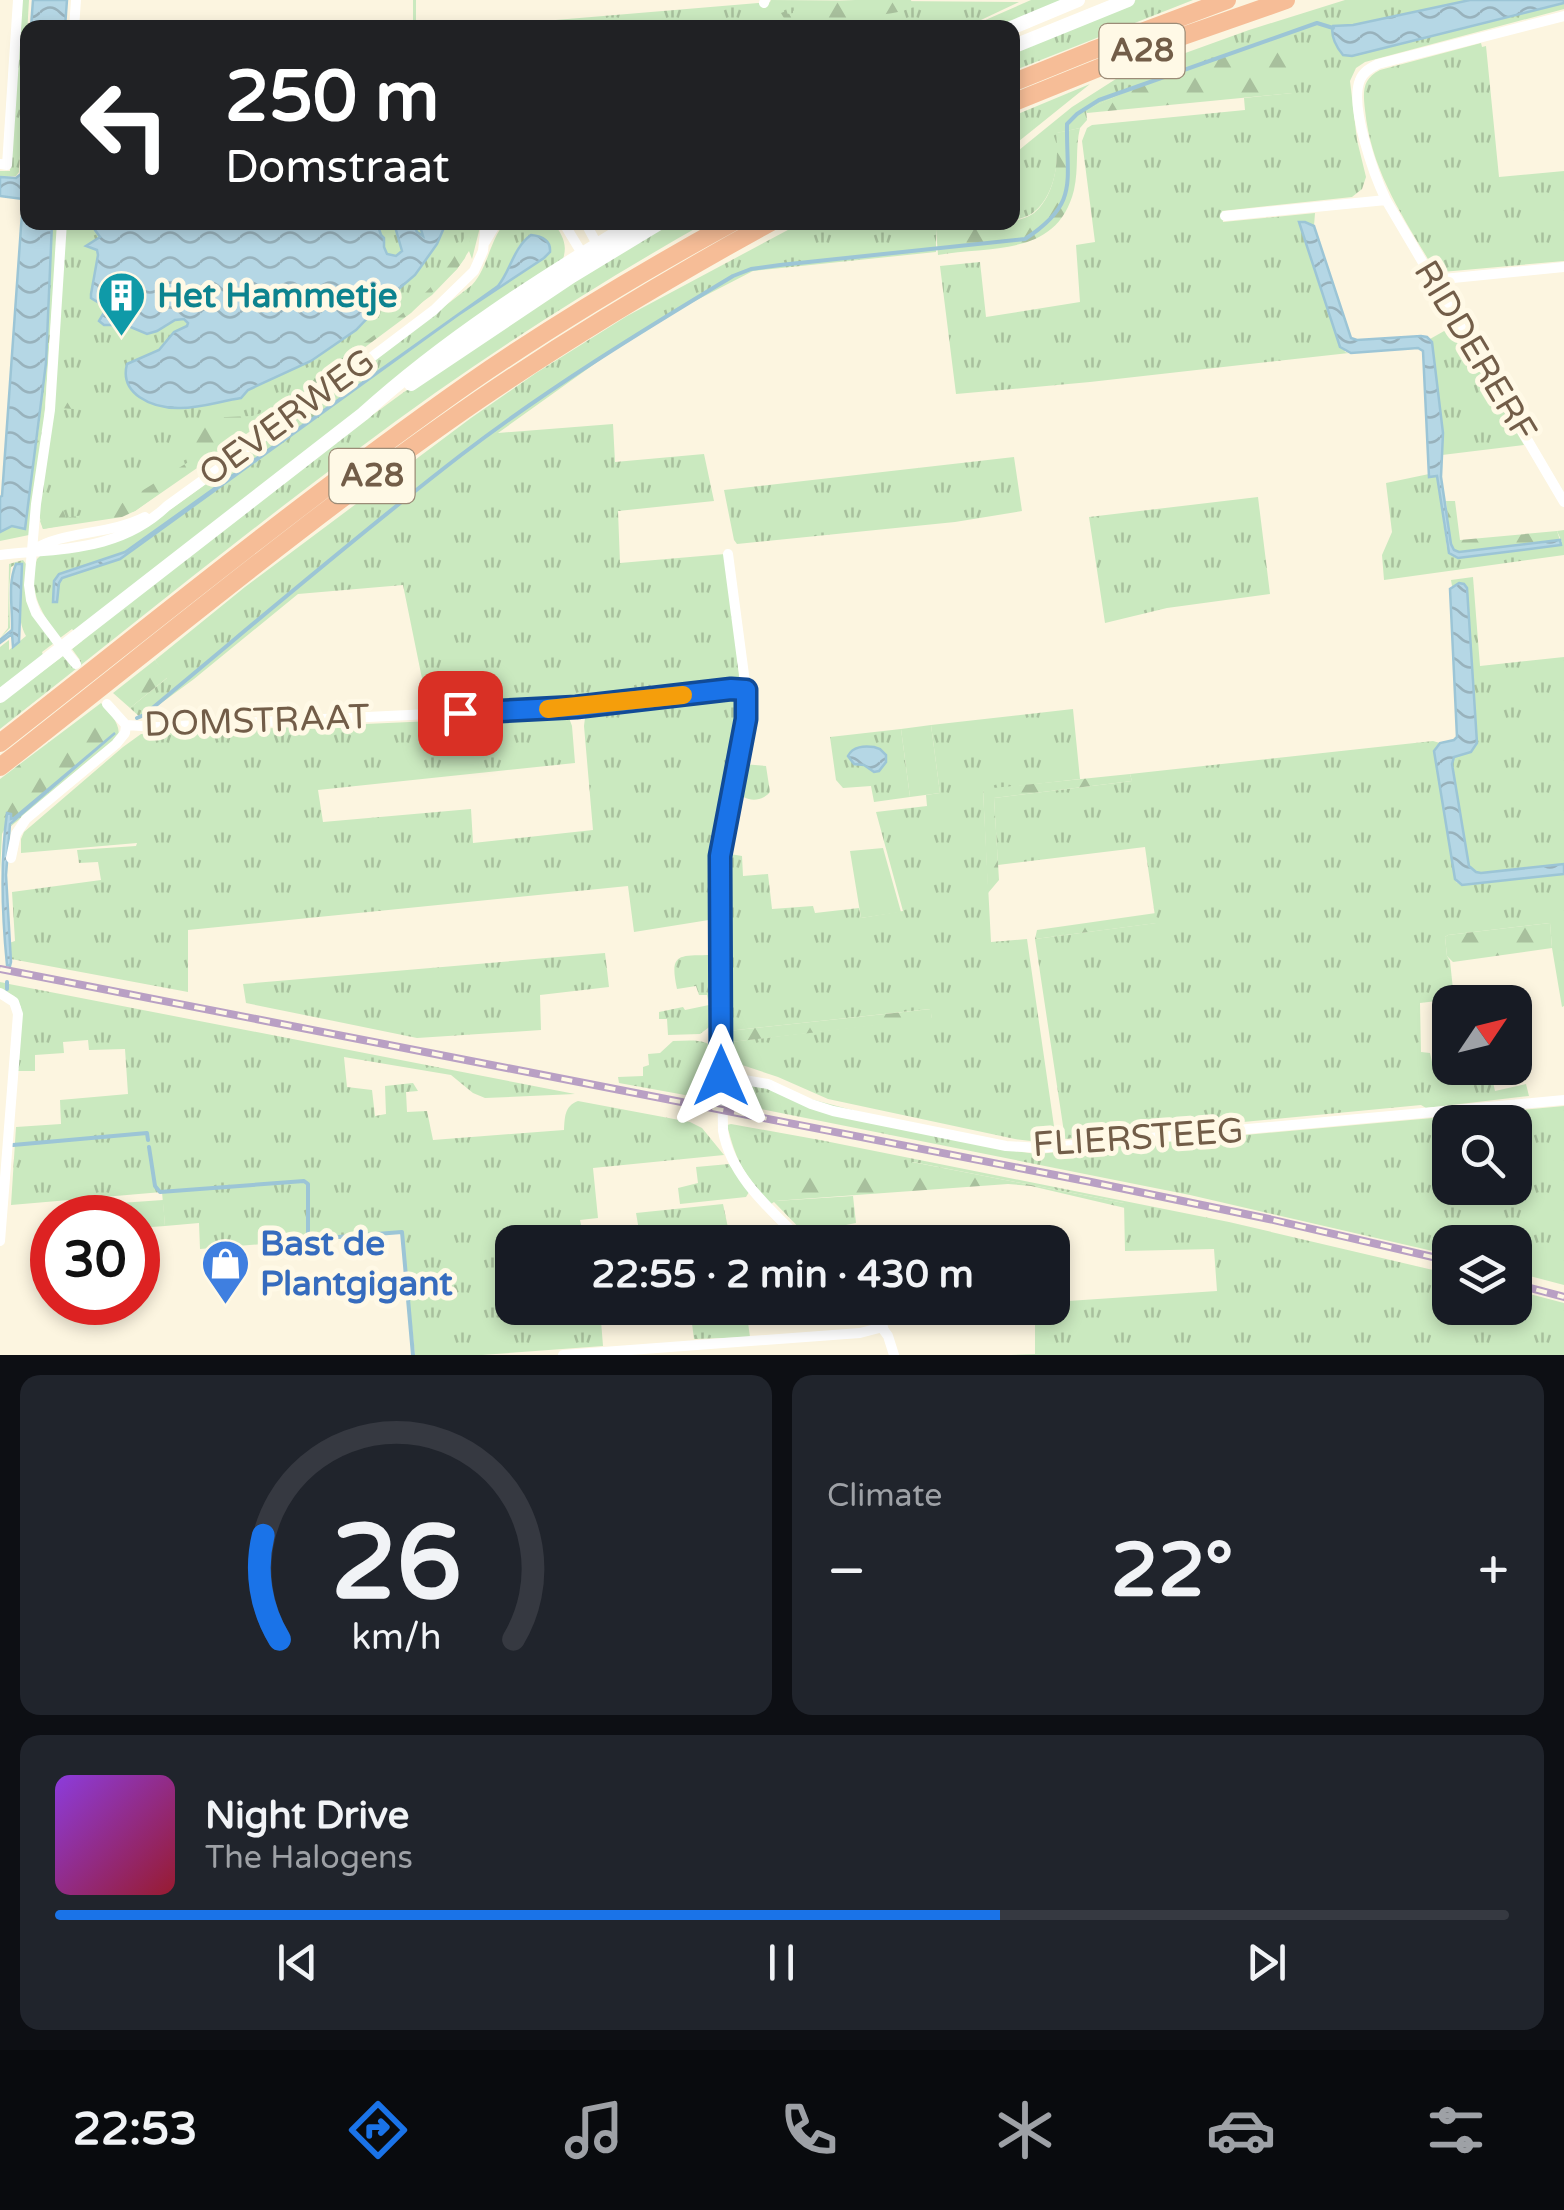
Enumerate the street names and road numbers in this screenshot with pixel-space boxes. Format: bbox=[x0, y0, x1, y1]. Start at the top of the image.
road number: A28 bbox=[1100, 24, 1184, 78]
street label: RIDDERERF bbox=[1405, 253, 1545, 449]
street label: OEVERWEG bbox=[191, 340, 383, 496]
road number: A28 bbox=[330, 449, 414, 503]
street label: DOMSTRAAT bbox=[143, 696, 371, 746]
street label: FLIERSTEEG bbox=[1031, 1110, 1245, 1166]

